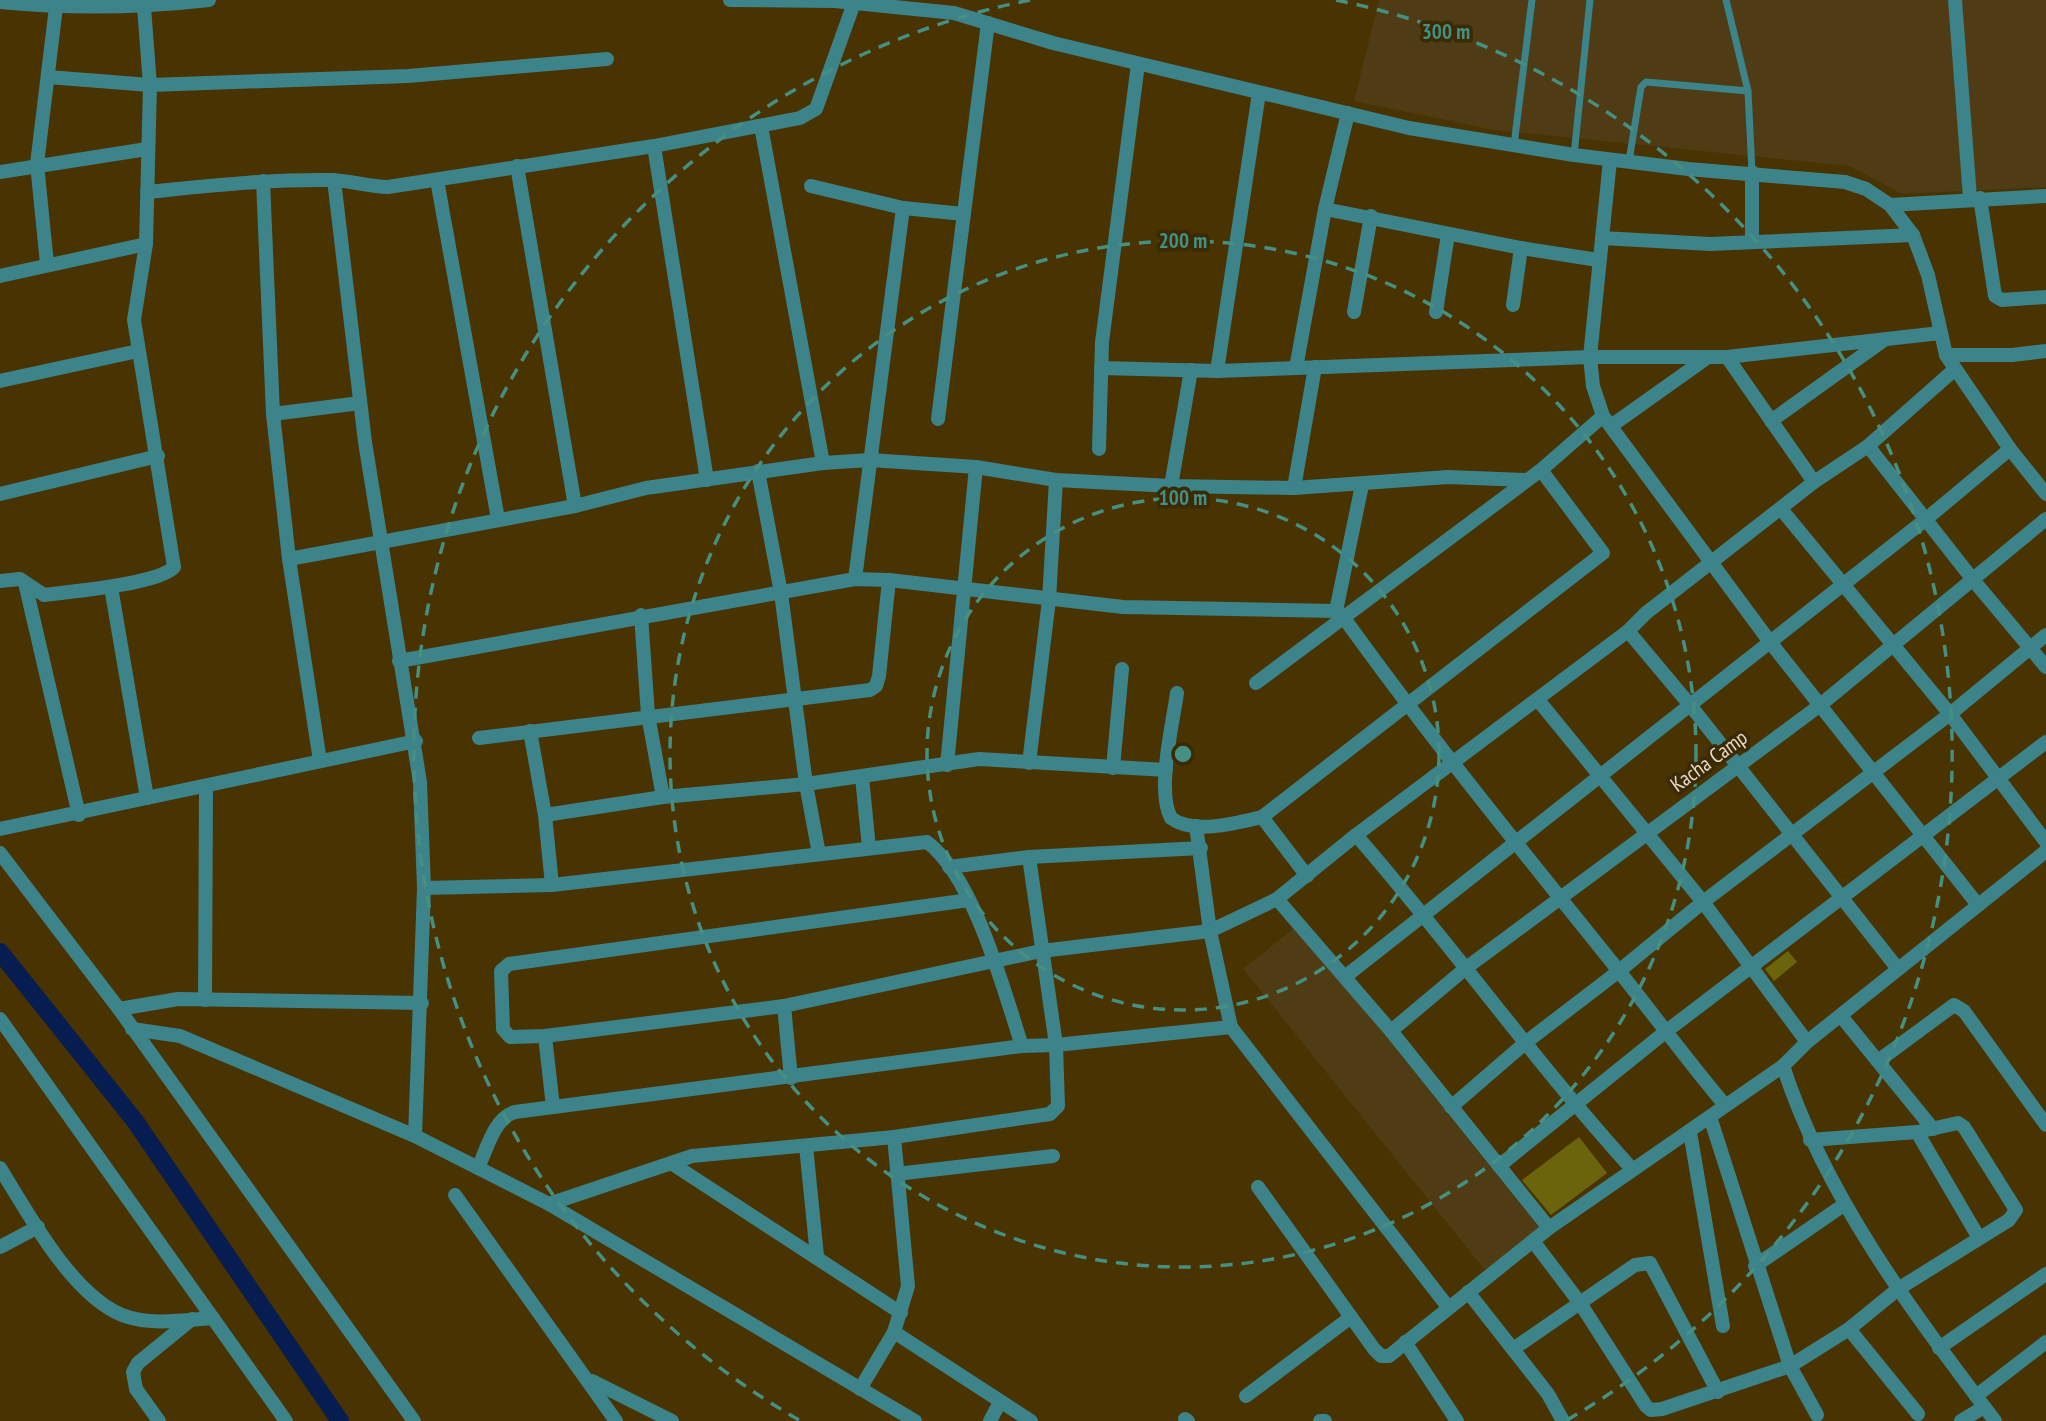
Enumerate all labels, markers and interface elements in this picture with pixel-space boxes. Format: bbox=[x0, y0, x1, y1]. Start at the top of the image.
text: 300 m bbox=[1422, 18, 1470, 45]
text: 200 m bbox=[1159, 227, 1207, 254]
text: 100 m bbox=[1159, 484, 1207, 511]
street label: Kacha Camp bbox=[1665, 724, 1752, 798]
centre of rings bbox=[1171, 742, 1195, 766]

